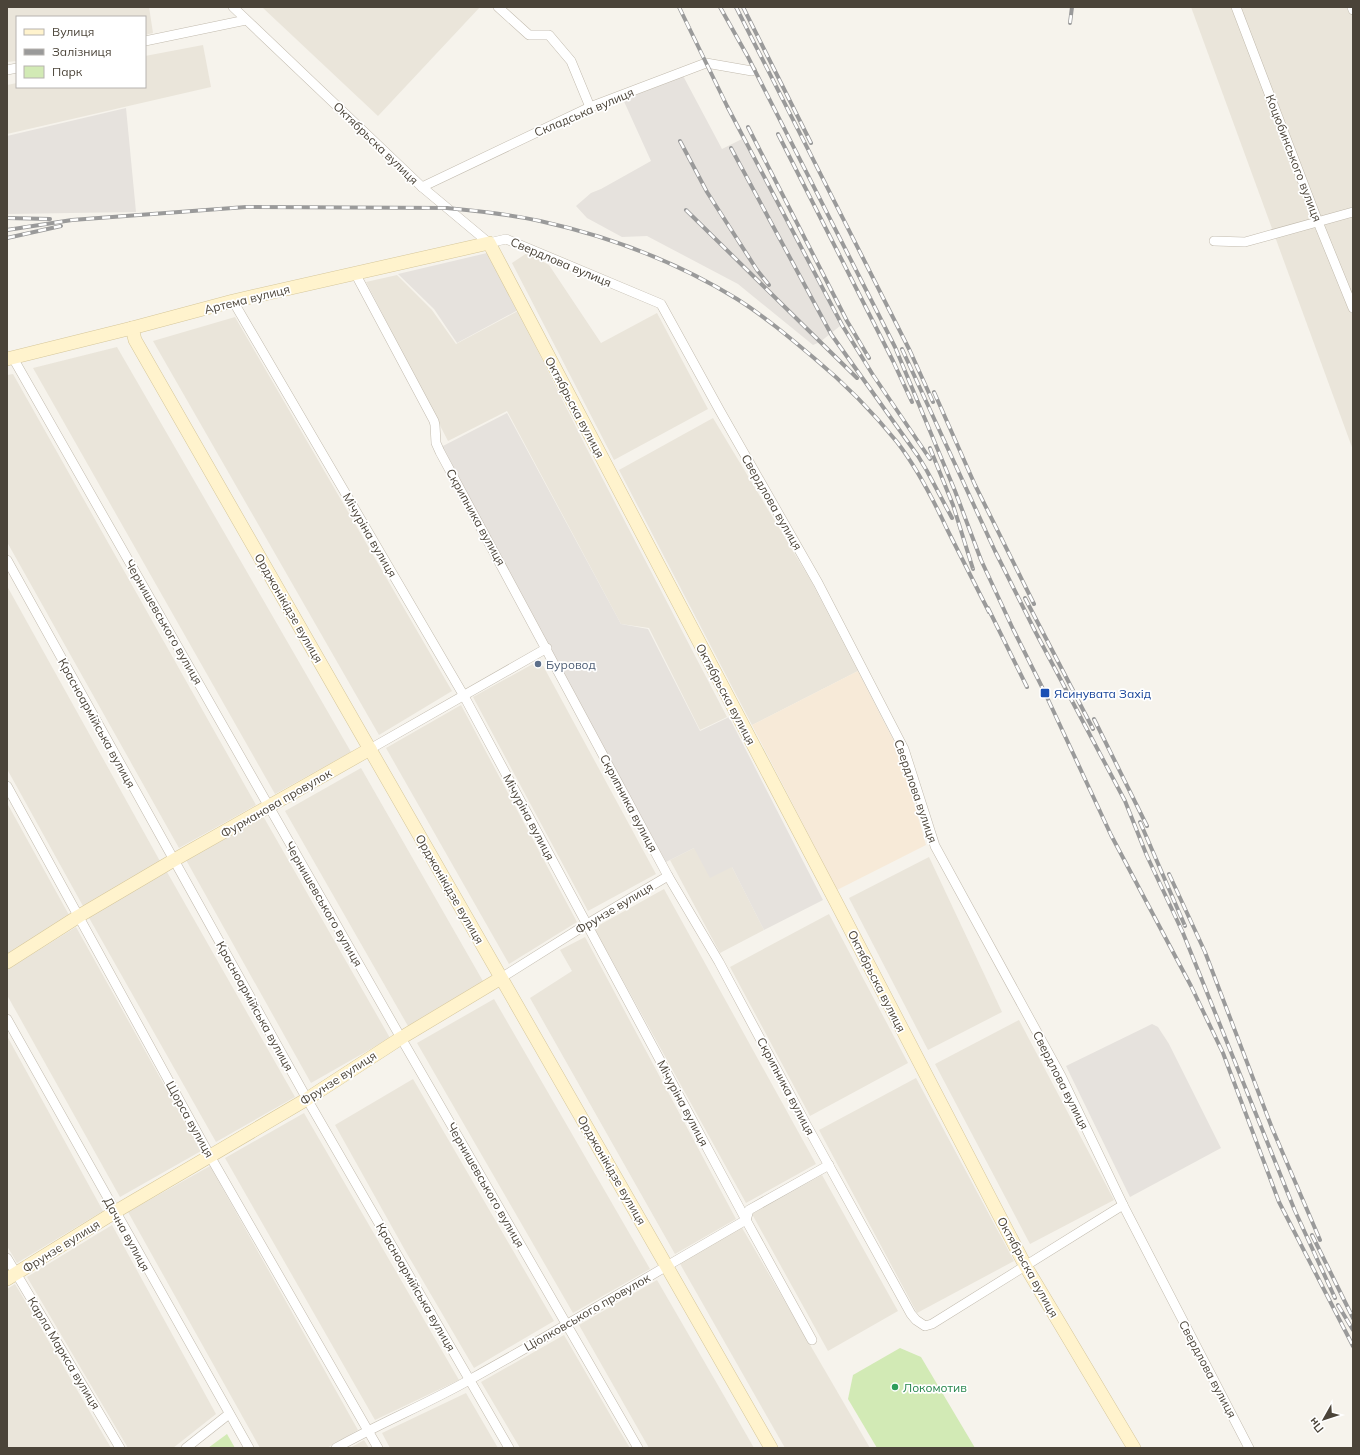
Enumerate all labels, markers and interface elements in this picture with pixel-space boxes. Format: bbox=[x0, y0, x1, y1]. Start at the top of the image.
legend bbox=[16, 16, 146, 88]
text: Вулиця bbox=[52, 24, 94, 39]
text: Залізниця bbox=[52, 44, 112, 59]
text: Парк bbox=[52, 64, 83, 79]
street label: Складська вулиця bbox=[532, 84, 636, 140]
street label: Коцюбинського вулиця bbox=[1263, 92, 1325, 224]
street label: Октябрьска вулиця bbox=[330, 99, 422, 187]
street label: Свердлова вулиця bbox=[508, 234, 614, 290]
street label: Артема вулиця bbox=[203, 281, 291, 317]
street label: Октябрьска вулиця bbox=[542, 354, 608, 460]
street label: Свердлова вулиця bbox=[738, 451, 806, 553]
street label: Скрипника вулиця bbox=[443, 466, 509, 568]
street label: Мічуріна вулиця bbox=[340, 490, 400, 580]
street label: Орджонікідзе вулиця bbox=[251, 550, 327, 666]
street label: Чернишевського вулиця bbox=[122, 557, 206, 687]
street label: Октябрьска вулиця bbox=[693, 641, 759, 747]
street label: Красноармійська вулиця bbox=[55, 655, 139, 791]
place label: Буровод bbox=[546, 657, 596, 672]
marker: Буровод bbox=[533, 659, 543, 669]
place label: Ясинувата Захід bbox=[1054, 686, 1151, 701]
marker: Ясинувата Захід bbox=[1039, 687, 1051, 699]
street label: Свердлова вулиця bbox=[891, 737, 941, 845]
street label: Скрипника вулиця bbox=[597, 752, 661, 854]
street label: Фурманова провулок bbox=[218, 765, 335, 841]
street label: Мічуріна вулиця bbox=[500, 771, 558, 863]
street label: Орджонікідзе вулиця bbox=[412, 831, 488, 947]
street label: Чернишевського вулиця bbox=[282, 839, 366, 969]
street label: Фрунзе вулиця bbox=[572, 879, 656, 937]
street label: Октябрьска вулиця bbox=[845, 927, 909, 1035]
street label: Красноармійська вулиця bbox=[213, 938, 297, 1074]
street label: Свердлова вулиця bbox=[1030, 1028, 1092, 1132]
street label: Скрипника вулиця bbox=[754, 1035, 818, 1137]
street label: Фрунзе вулиця bbox=[297, 1048, 379, 1108]
street label: Мічуріна вулиця bbox=[654, 1057, 712, 1149]
street label: Щорса вулиця bbox=[163, 1078, 217, 1160]
street label: Орджонікідзе вулиця bbox=[574, 1112, 650, 1228]
street label: Чернишевського вулиця bbox=[444, 1120, 528, 1250]
street label: Дачна вулиця bbox=[100, 1194, 154, 1274]
street label: Октябрьска вулиця bbox=[994, 1214, 1062, 1320]
street label: Фрунзе вулиця bbox=[20, 1216, 102, 1276]
street label: Красноармійська вулиця bbox=[373, 1220, 459, 1354]
street label: Ціолковського провулок bbox=[521, 1270, 653, 1354]
street label: Карла Маркса вулиця bbox=[24, 1294, 104, 1412]
street label: Свердлова вулиця bbox=[1176, 1318, 1240, 1420]
place label: Локомотив bbox=[903, 1380, 967, 1395]
marker: Локомотив bbox=[890, 1382, 900, 1392]
north arrow bbox=[1304, 1399, 1344, 1439]
text: Пн bbox=[1306, 1415, 1326, 1436]

